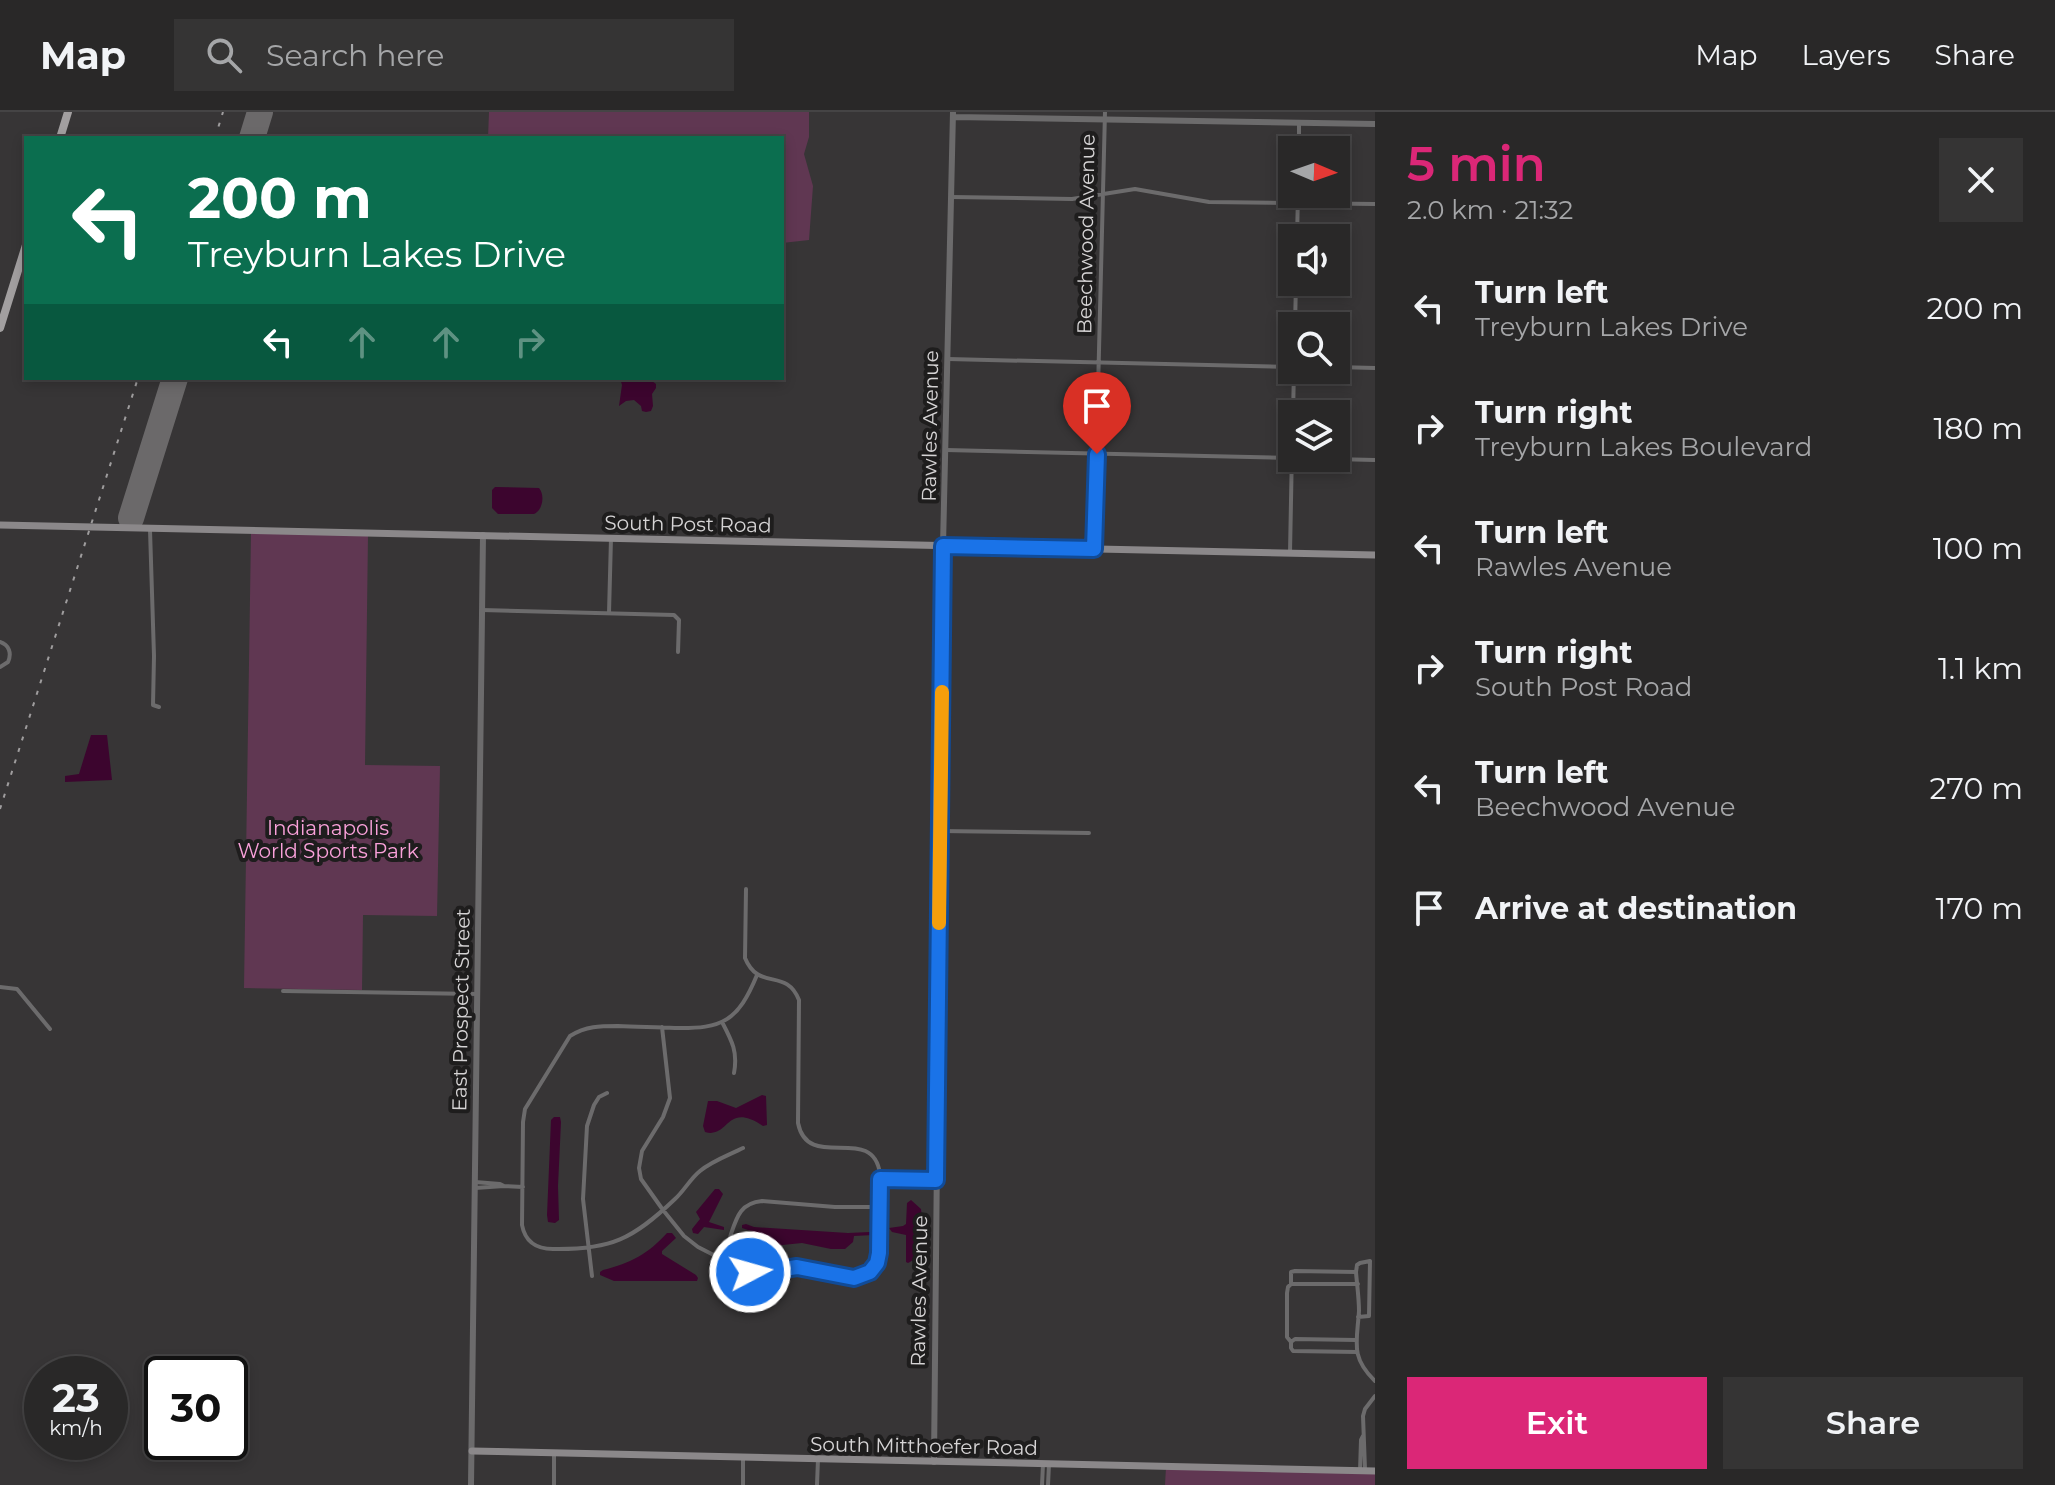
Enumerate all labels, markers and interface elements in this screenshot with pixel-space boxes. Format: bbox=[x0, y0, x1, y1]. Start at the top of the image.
search box bbox=[174, 19, 734, 91]
text: Map bbox=[40, 32, 126, 79]
icon: search bbox=[202, 33, 246, 77]
text: Search here bbox=[266, 37, 444, 74]
text: Map bbox=[1695, 38, 1758, 72]
text: Layers bbox=[1802, 38, 1891, 72]
text: Share bbox=[1935, 38, 2015, 72]
street label: Beechwood Avenue bbox=[1072, 134, 1100, 334]
text: 5 min bbox=[1407, 135, 1546, 193]
north arrow bbox=[1278, 136, 1350, 208]
map controls bbox=[1278, 136, 1350, 472]
button: close bbox=[1939, 138, 2023, 222]
text: 200 m bbox=[188, 164, 372, 232]
icon: left bbox=[56, 168, 160, 272]
text: 2.0 km · 21:32 bbox=[1407, 194, 1573, 226]
button: sound bbox=[1278, 224, 1350, 296]
text: Treyburn Lakes Drive bbox=[188, 232, 566, 276]
text: Turn left bbox=[1475, 274, 1608, 311]
icon: left bbox=[1407, 286, 1451, 330]
text: 200 m bbox=[1927, 290, 2023, 327]
text: Treyburn Lakes Drive bbox=[1475, 311, 1748, 343]
button: search bbox=[1278, 312, 1350, 384]
icon: left bbox=[256, 320, 300, 364]
icon: ahead bbox=[340, 320, 384, 364]
icon: ahead bbox=[424, 320, 468, 364]
icon: right bbox=[508, 320, 552, 364]
street label: Rawles Avenue bbox=[917, 350, 943, 502]
pin bbox=[1063, 372, 1131, 454]
icon: arrive bbox=[1075, 384, 1119, 428]
text: Turn right bbox=[1475, 394, 1632, 431]
button: layers bbox=[1278, 400, 1350, 472]
icon: right bbox=[1407, 406, 1451, 450]
text: 180 m bbox=[1933, 410, 2023, 447]
text: Treyburn Lakes Boulevard bbox=[1475, 431, 1812, 463]
street label: South Post Road bbox=[604, 511, 772, 537]
text: Turn left bbox=[1475, 514, 1608, 551]
icon: left bbox=[1407, 526, 1451, 570]
text: 100 m bbox=[1933, 530, 2023, 567]
text: Rawles Avenue bbox=[1475, 551, 1672, 583]
text: Turn right bbox=[1475, 634, 1632, 671]
icon: right bbox=[1407, 646, 1451, 690]
text: 1.1 km bbox=[1938, 650, 2023, 687]
text: South Post Road bbox=[1475, 671, 1692, 703]
text: Turn left bbox=[1475, 754, 1608, 791]
icon: left bbox=[1407, 766, 1451, 810]
text: 270 m bbox=[1929, 770, 2023, 807]
text: Beechwood Avenue bbox=[1475, 791, 1735, 823]
park label: Indianapolis World Sports Park bbox=[237, 816, 419, 863]
icon: arrive bbox=[1407, 886, 1451, 930]
text: Arrive at destination bbox=[1475, 890, 1797, 927]
text: 170 m bbox=[1936, 890, 2023, 927]
street label: East Prospect Street bbox=[447, 908, 475, 1112]
street label: Rawles Avenue bbox=[906, 1215, 932, 1367]
position arrow bbox=[708, 1230, 792, 1314]
speed limit sign: 30 bbox=[144, 1356, 248, 1460]
text: 23 bbox=[52, 1373, 100, 1422]
button: Exit bbox=[1407, 1377, 1707, 1469]
button: Share bbox=[1723, 1377, 2023, 1469]
text: km/h bbox=[49, 1416, 103, 1440]
street label: South Mitthoefer Road bbox=[810, 1432, 1038, 1460]

